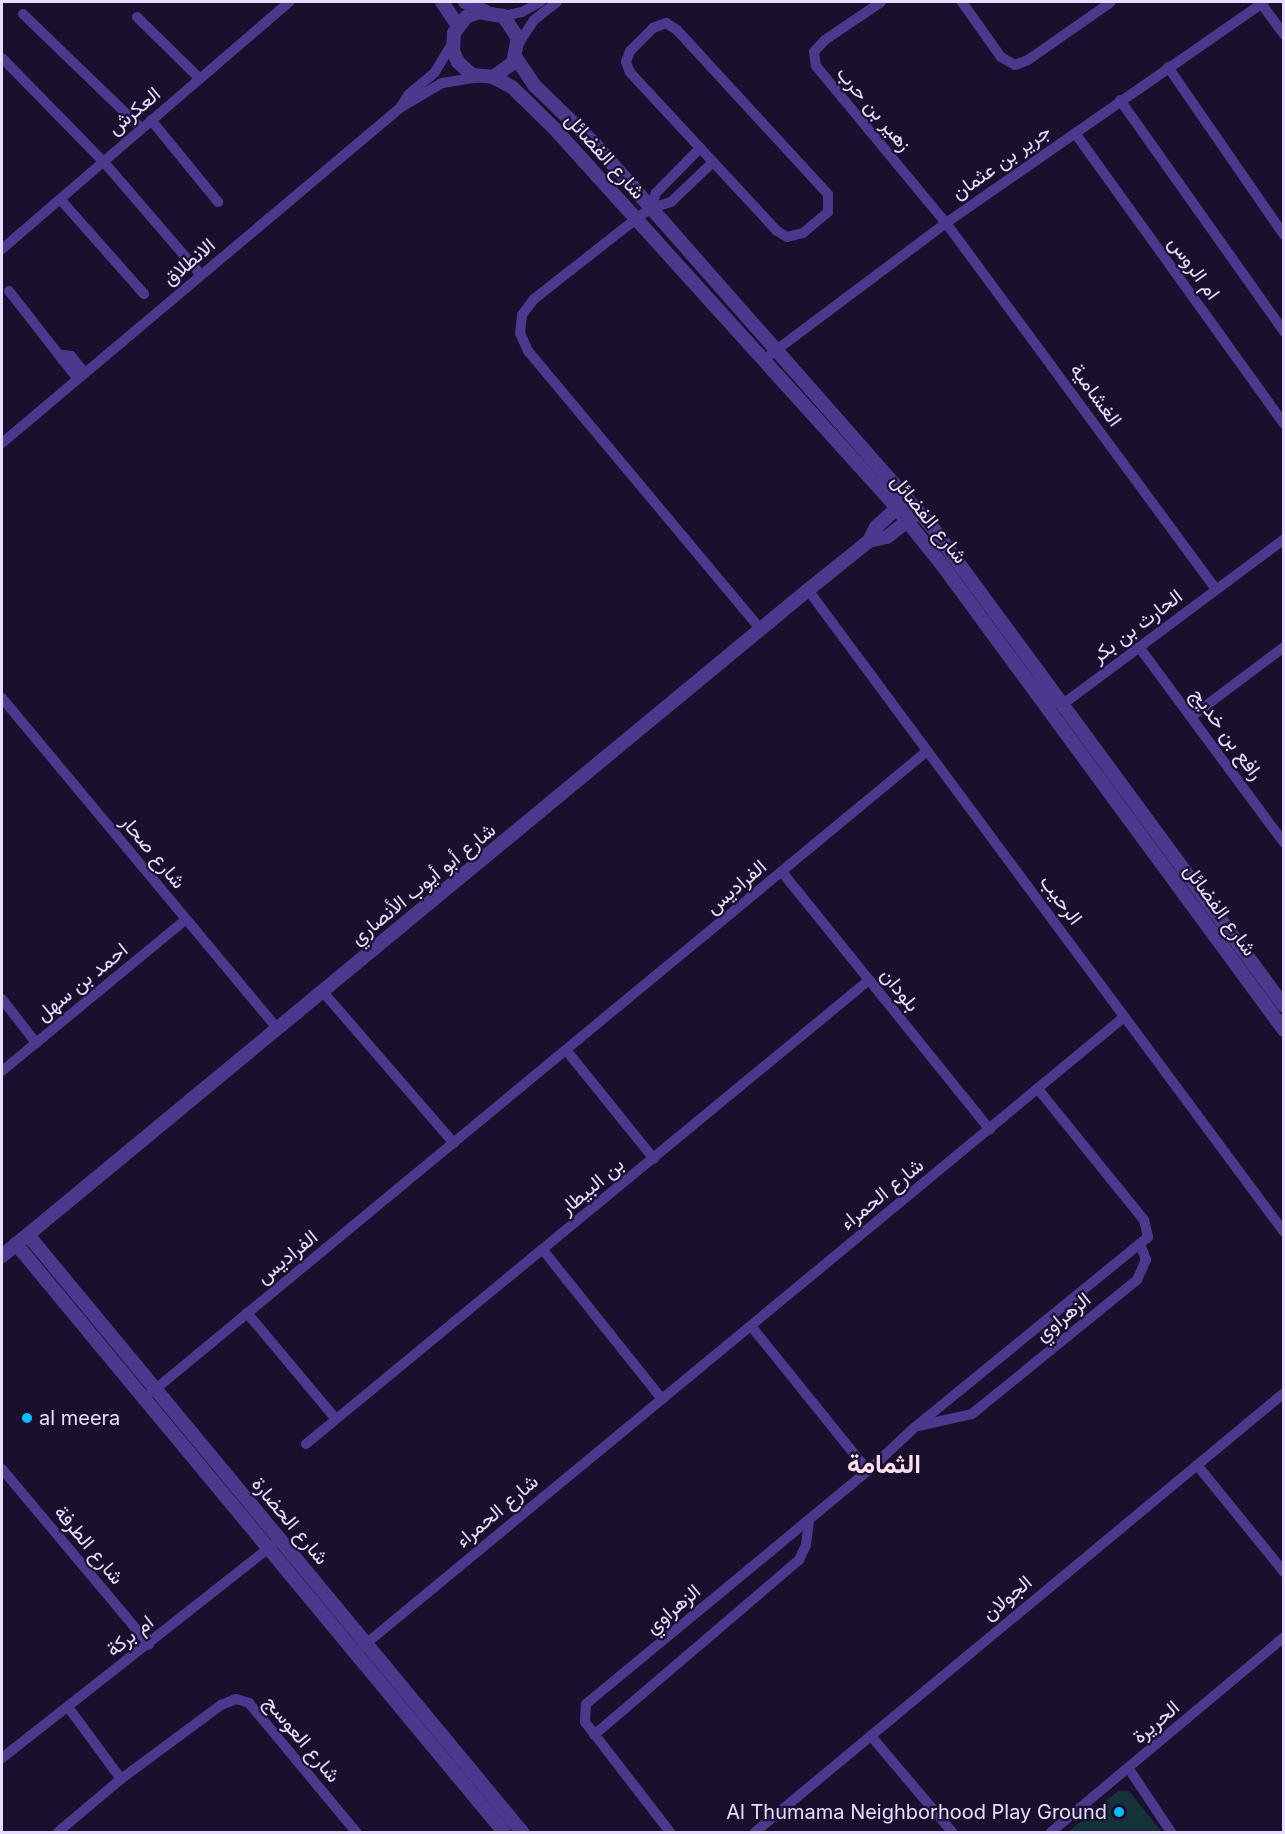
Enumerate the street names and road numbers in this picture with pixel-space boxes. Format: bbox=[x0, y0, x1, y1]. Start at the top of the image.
street label: زهير بن حرب bbox=[832, 62, 916, 156]
street label: العكرش bbox=[103, 82, 165, 140]
street label: شارع الفضائل bbox=[560, 108, 650, 204]
street label: جرير بن عثمان bbox=[947, 119, 1055, 205]
street label: ام الروس bbox=[1163, 232, 1225, 304]
street label: الانطلاق bbox=[158, 233, 220, 291]
street label: الغشامية bbox=[1065, 359, 1127, 431]
street label: شارع الفضائل bbox=[886, 469, 972, 569]
street label: الحارث بن بكر bbox=[1087, 584, 1187, 668]
street label: رافع بن خديج bbox=[1186, 683, 1268, 785]
street label: شارع صحار bbox=[115, 810, 191, 894]
street label: شارع أبو أيوب الأنصاري bbox=[346, 818, 500, 950]
street label: الفراديس bbox=[701, 855, 771, 919]
street label: شارع الفضائل bbox=[1179, 859, 1261, 961]
street label: الرحيب bbox=[1035, 870, 1087, 930]
street label: احمد بن سهل bbox=[31, 938, 133, 1026]
street label: بلودان bbox=[875, 963, 925, 1017]
street label: بن البيطار bbox=[555, 1152, 629, 1220]
street label: شارع الحمراء bbox=[835, 1153, 929, 1235]
street label: الفراديس bbox=[252, 1225, 322, 1289]
street label: الزهراوي bbox=[1030, 1287, 1096, 1347]
street label: شارع الحمراء bbox=[451, 1470, 543, 1552]
street label: شارع الحضارة bbox=[246, 1472, 334, 1570]
street label: شارع الطرفة bbox=[49, 1501, 129, 1589]
street label: الجولان bbox=[977, 1570, 1037, 1626]
street label: الزهراوي bbox=[641, 1579, 705, 1639]
street label: ام بركة bbox=[102, 1610, 158, 1662]
street label: شارع العوسج bbox=[259, 1691, 345, 1787]
street label: الحريرة bbox=[1128, 1695, 1184, 1749]

